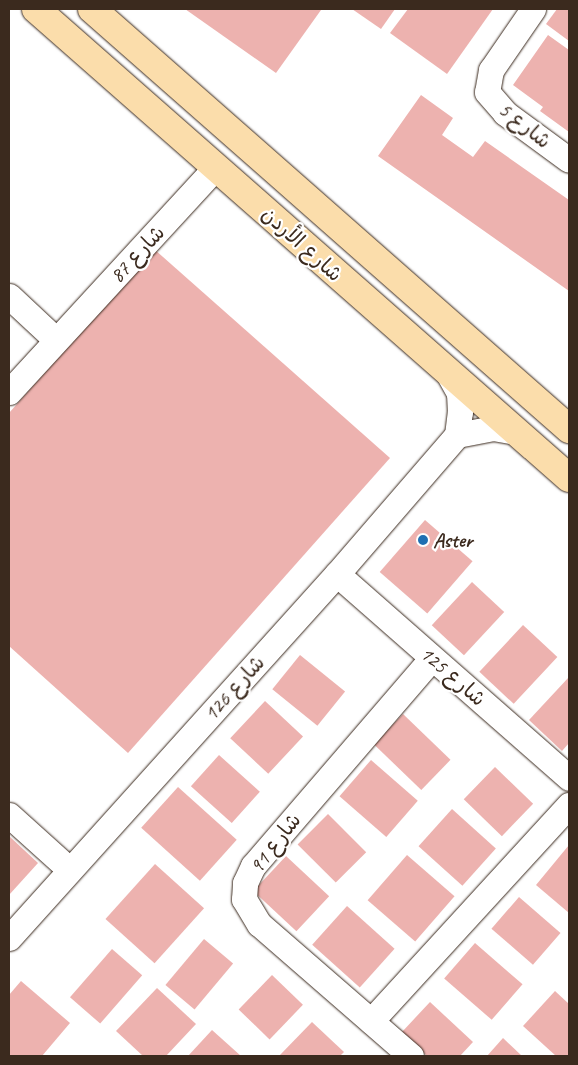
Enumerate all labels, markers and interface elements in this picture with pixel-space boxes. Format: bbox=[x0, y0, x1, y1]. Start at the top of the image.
street label: شارع 5 bbox=[494, 96, 556, 154]
street label: شارع الأردن bbox=[256, 201, 348, 287]
street label: شارع 87 bbox=[104, 220, 170, 288]
place label: Aster bbox=[433, 527, 472, 553]
marker: Aster bbox=[417, 534, 429, 546]
street label: شارع 125 bbox=[415, 641, 491, 711]
street label: شارع 126 bbox=[198, 650, 270, 726]
street label: شارع 91 bbox=[244, 808, 306, 878]

